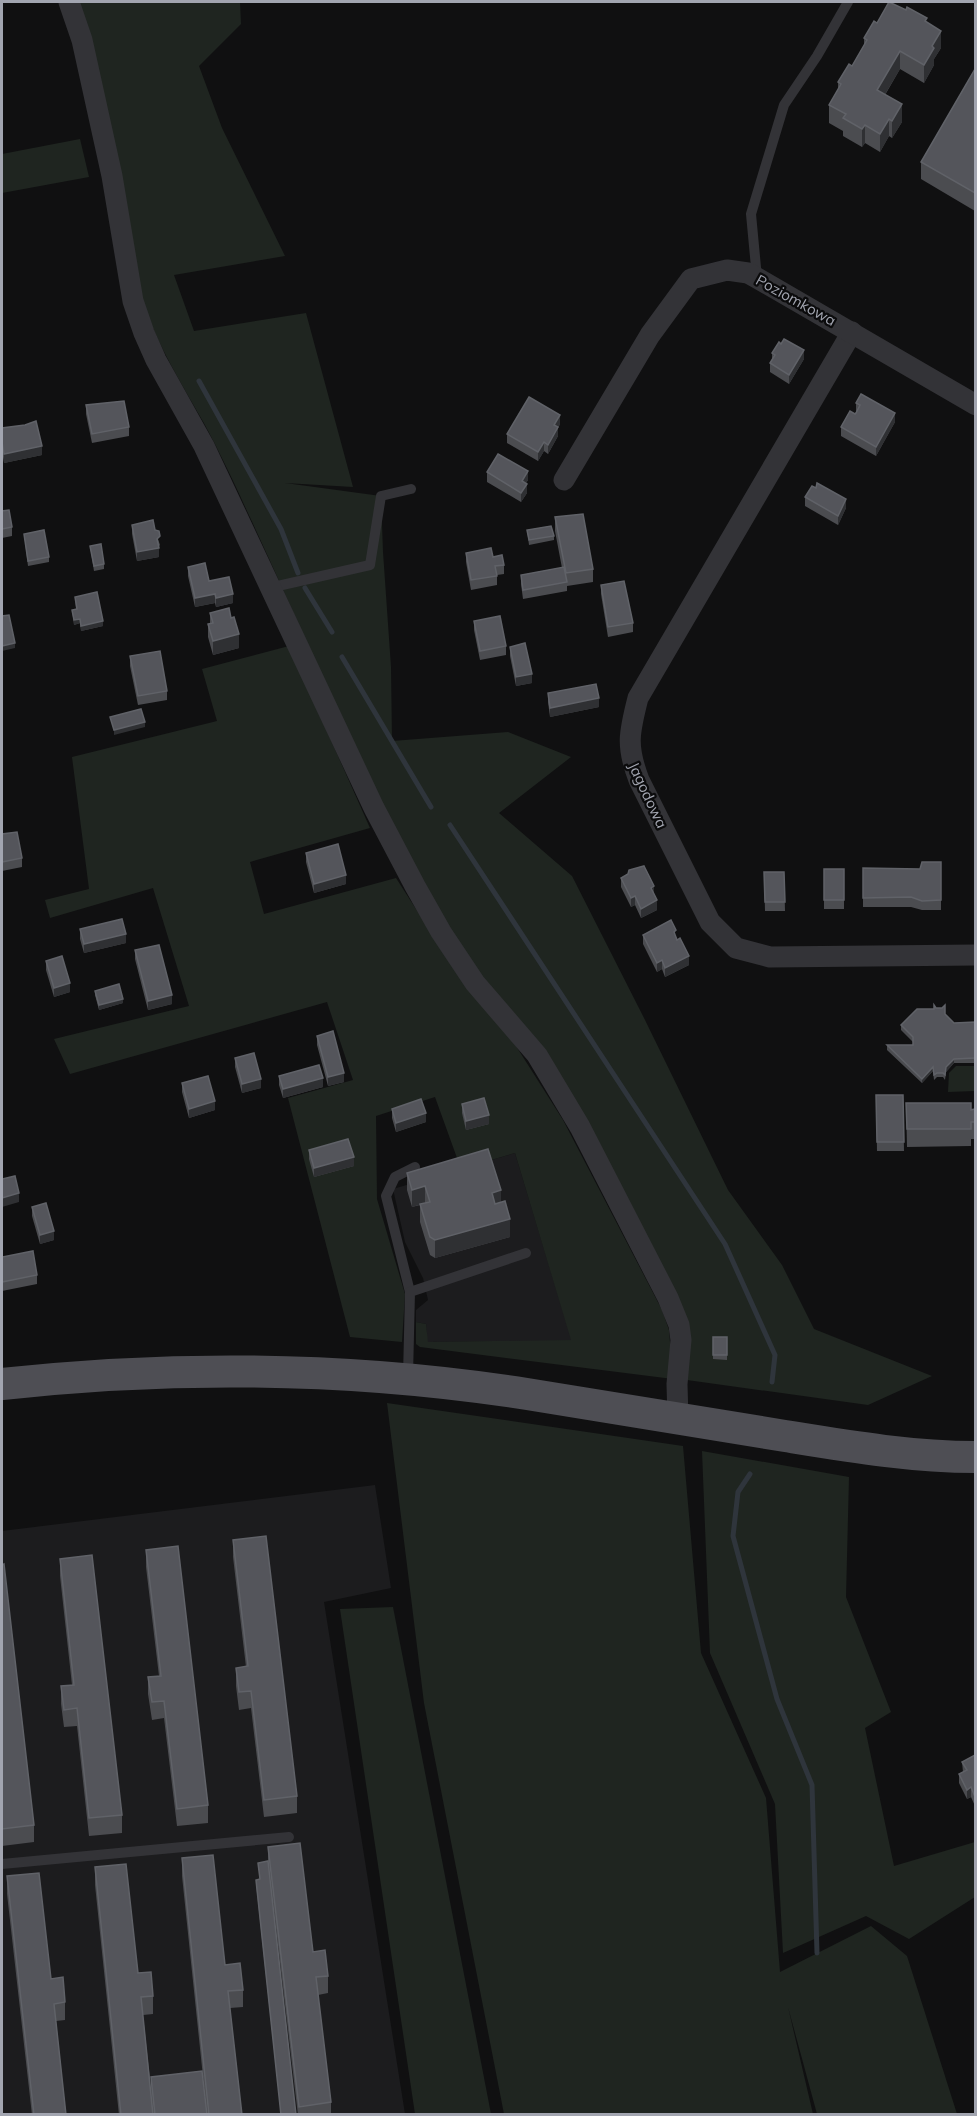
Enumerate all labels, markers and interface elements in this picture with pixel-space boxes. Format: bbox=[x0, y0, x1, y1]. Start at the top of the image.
street label: Poziomkowa bbox=[753, 270, 839, 330]
street label: Jagodowa bbox=[624, 759, 672, 831]

